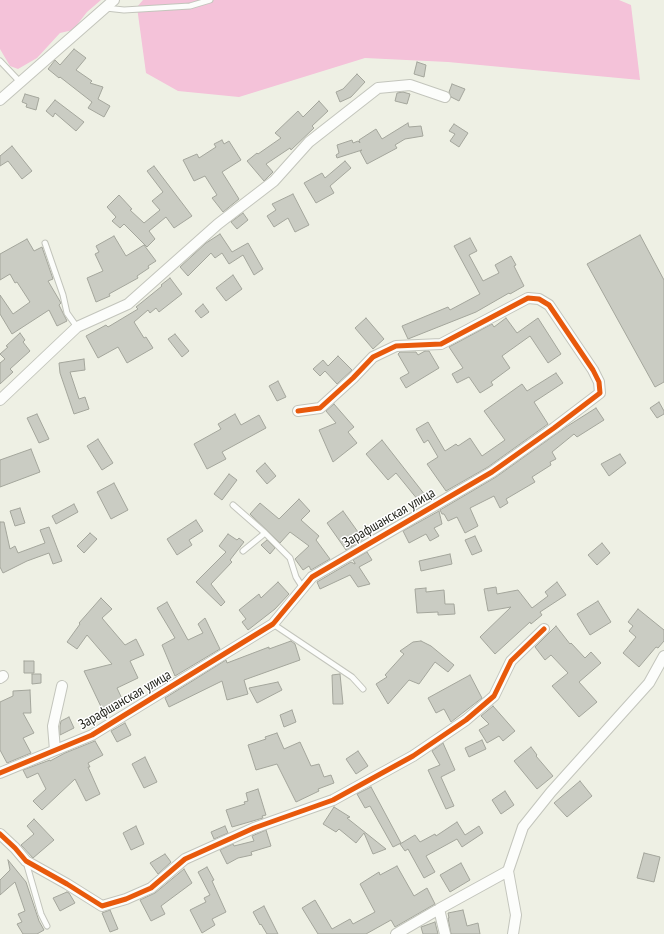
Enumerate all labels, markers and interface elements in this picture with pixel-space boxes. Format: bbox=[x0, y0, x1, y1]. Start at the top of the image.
street label: Зарафшанская улица bbox=[340, 485, 438, 551]
street label: Зарафшанская улица bbox=[76, 667, 174, 733]

